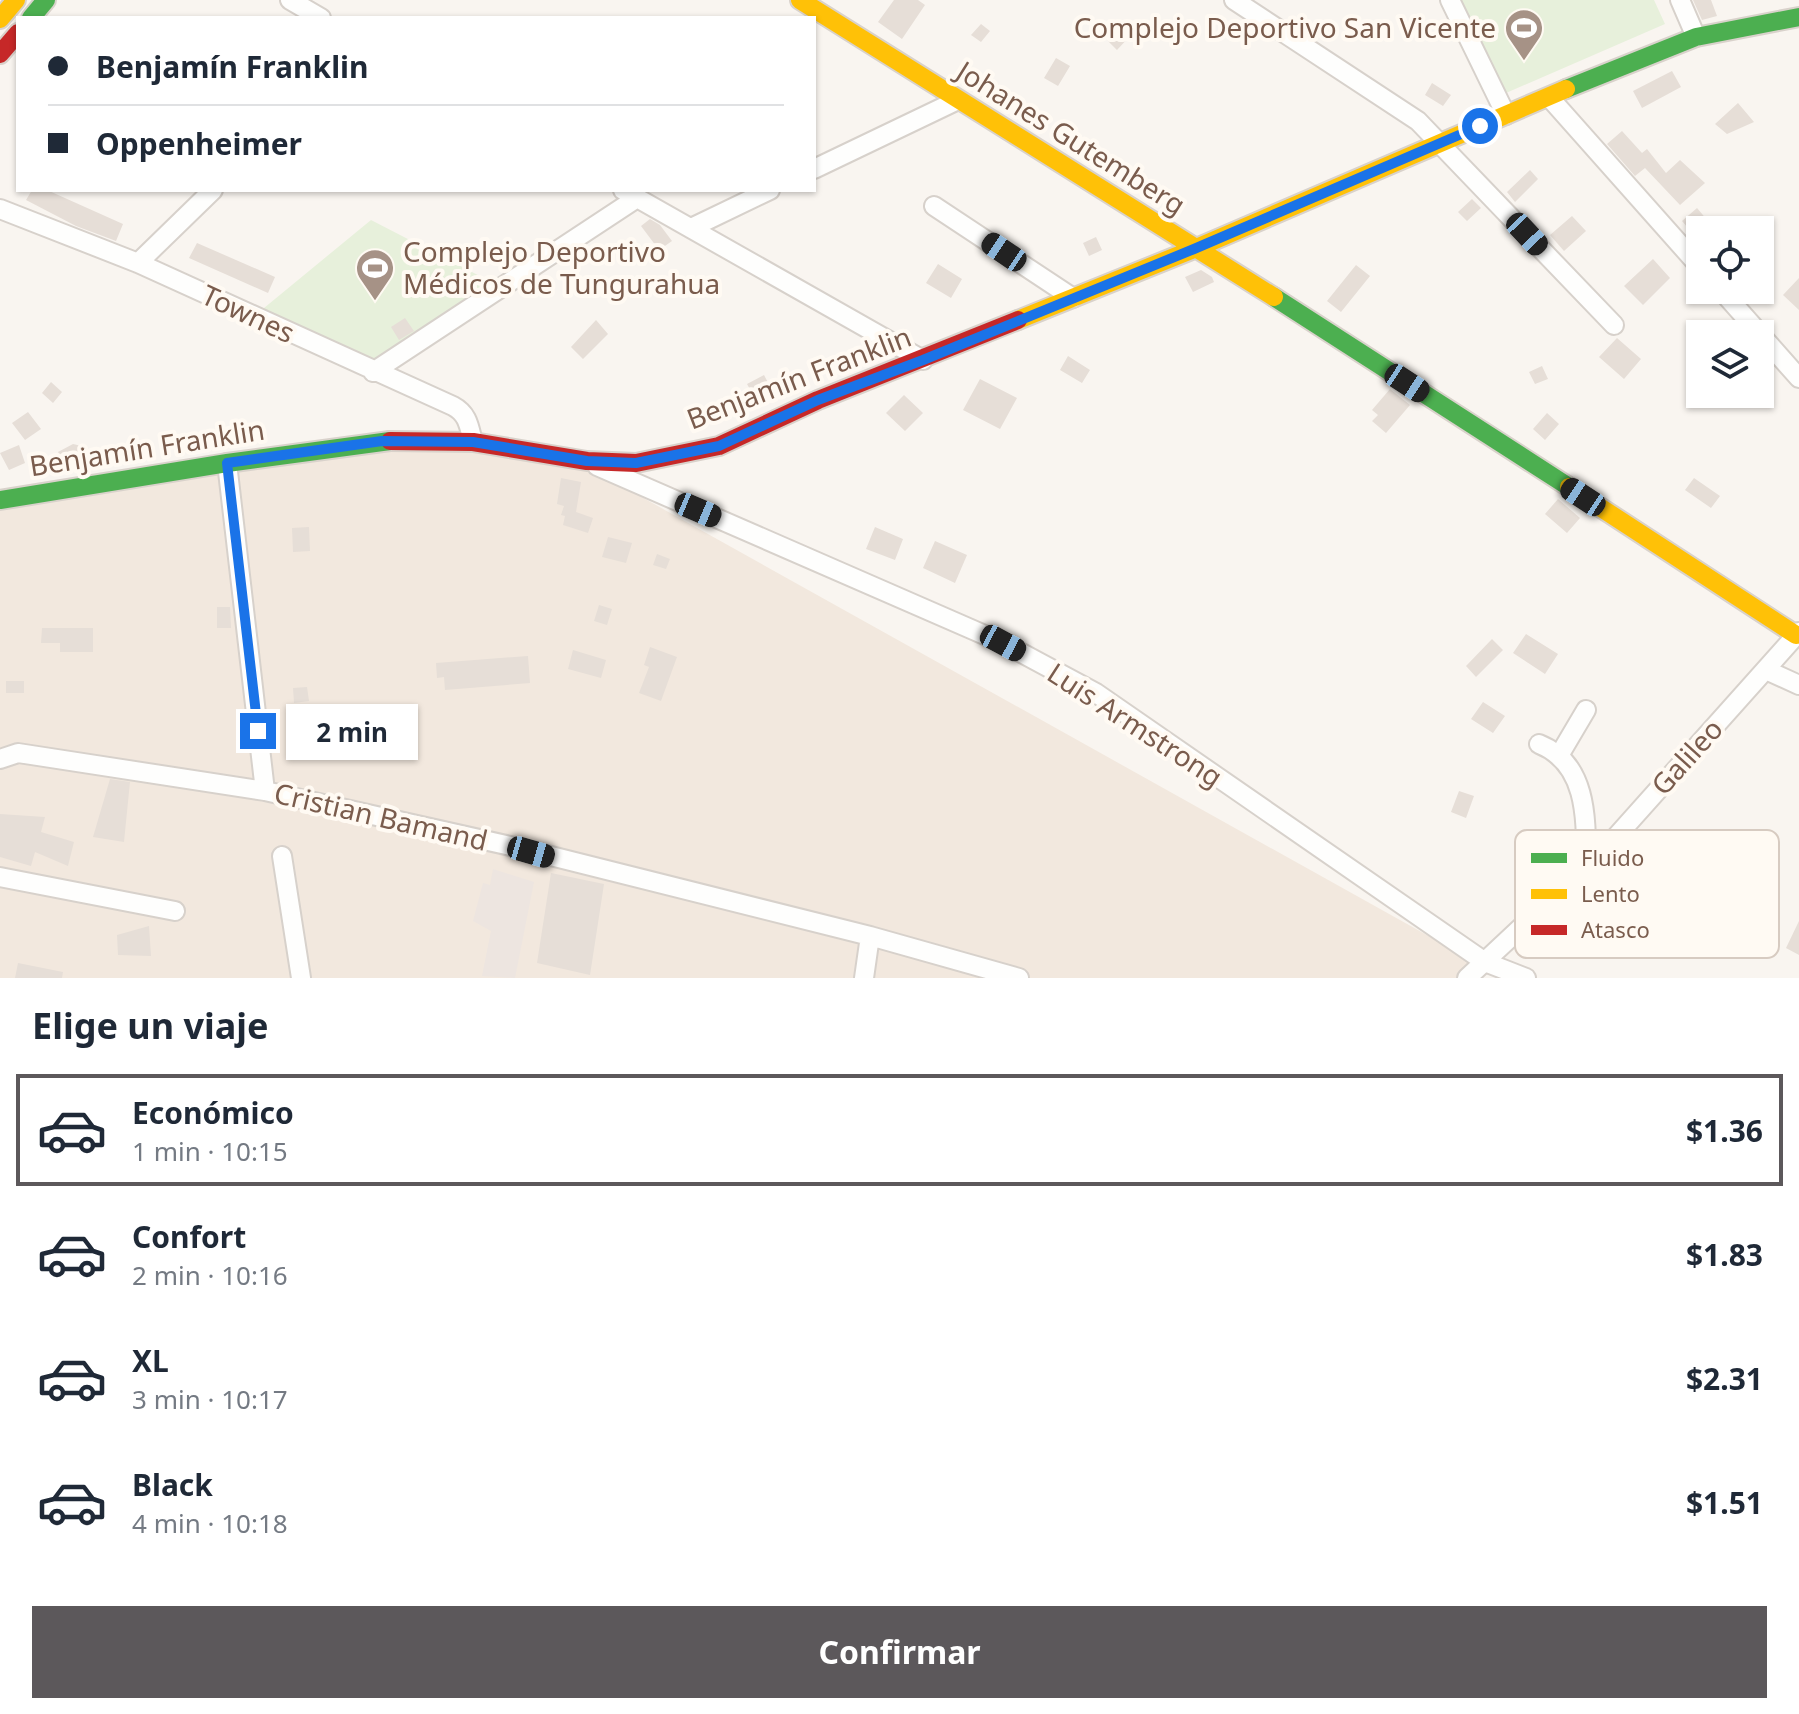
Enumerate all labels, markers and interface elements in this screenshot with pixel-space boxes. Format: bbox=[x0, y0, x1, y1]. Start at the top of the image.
sports icon: Complejo Deportivo San Vicente bbox=[1503, 7, 1545, 62]
place label: Complejo Deportivo San Vicente bbox=[1074, 8, 1496, 46]
text: Benjamín Franklin bbox=[96, 46, 369, 87]
street label: Johanes Gutemberg bbox=[948, 50, 1193, 223]
route start bbox=[1462, 108, 1498, 144]
text: Oppenheimer bbox=[96, 123, 302, 164]
car bbox=[1502, 208, 1552, 260]
map controls bbox=[1686, 216, 1774, 408]
button: locate bbox=[1686, 216, 1774, 304]
car bbox=[977, 229, 1031, 275]
place label: Complejo Deportivo Médicos de Tungurahua bbox=[403, 232, 720, 302]
sports icon: Complejo Deportivo Médicos de Tungurahua bbox=[354, 247, 396, 302]
street label: Townes bbox=[196, 275, 301, 351]
street label: Benjamín Franklin bbox=[681, 317, 916, 437]
button: layers bbox=[1686, 320, 1774, 408]
car bbox=[1380, 360, 1434, 406]
street label: Benjamín Franklin bbox=[27, 410, 267, 484]
car bbox=[1556, 474, 1610, 520]
car bbox=[671, 490, 725, 530]
car bbox=[976, 621, 1030, 665]
street label: Luis Armstrong bbox=[1041, 653, 1230, 795]
callout: 2 min bbox=[286, 703, 418, 759]
street label: Galileo bbox=[1642, 710, 1731, 803]
route end bbox=[240, 713, 276, 749]
text: 2 min bbox=[316, 714, 388, 750]
street label: Cristian Bamand bbox=[271, 773, 492, 859]
legend bbox=[1515, 830, 1779, 958]
car bbox=[505, 834, 557, 870]
text: Fluido bbox=[1581, 842, 1644, 872]
text: Lento bbox=[1581, 878, 1640, 908]
text: Atasco bbox=[1581, 914, 1650, 944]
text: Elige un viaje bbox=[32, 1001, 269, 1050]
text: Económico bbox=[132, 1092, 294, 1133]
icon: car bbox=[36, 1094, 108, 1166]
text: $1.36 bbox=[1686, 1110, 1763, 1151]
text: 1 min · 10:15 bbox=[132, 1133, 288, 1169]
text: Confort bbox=[132, 1216, 246, 1257]
icon: car bbox=[36, 1218, 108, 1290]
text: $1.83 bbox=[1686, 1234, 1763, 1275]
text: 2 min · 10:16 bbox=[132, 1257, 288, 1293]
text: XL bbox=[132, 1340, 169, 1381]
icon: car bbox=[36, 1342, 108, 1414]
text: $2.31 bbox=[1686, 1358, 1763, 1399]
text: 3 min · 10:17 bbox=[132, 1381, 288, 1417]
text: Black bbox=[132, 1464, 213, 1505]
icon: car bbox=[36, 1466, 108, 1538]
text: $1.51 bbox=[1686, 1482, 1763, 1523]
text: 4 min · 10:18 bbox=[132, 1505, 288, 1541]
button: Confirmar bbox=[32, 1606, 1767, 1698]

